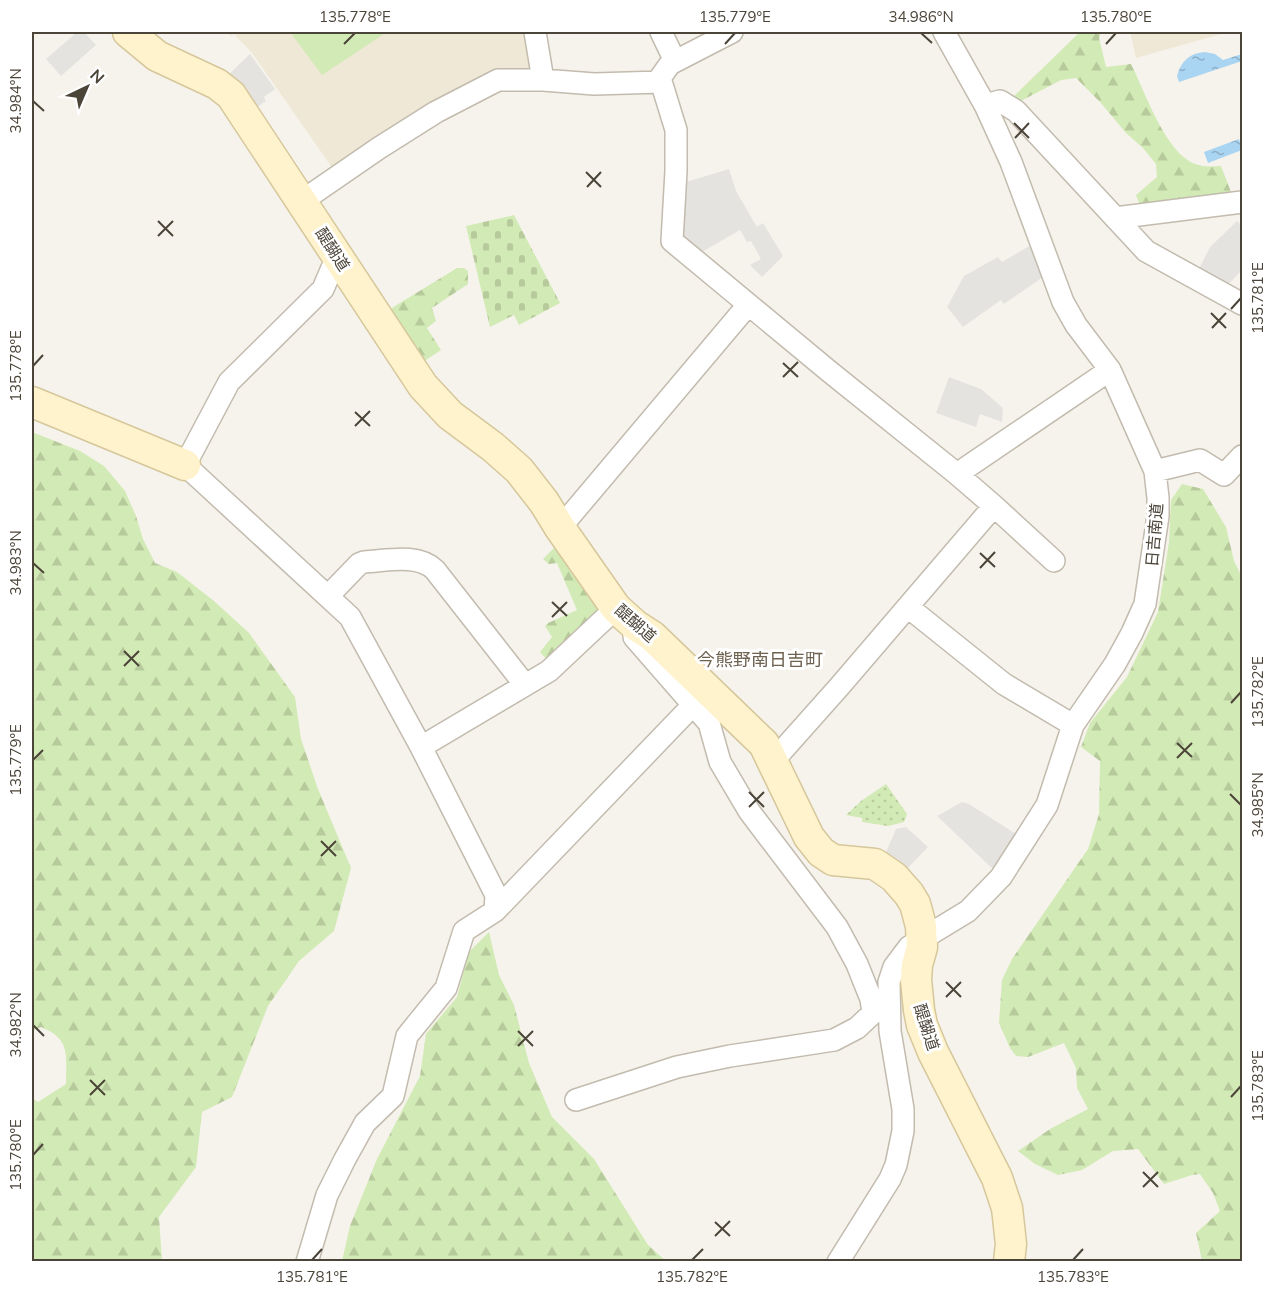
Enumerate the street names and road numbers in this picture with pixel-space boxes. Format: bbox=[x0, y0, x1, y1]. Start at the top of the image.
street label: 醍醐道 bbox=[312, 223, 354, 275]
street label: 日吉南道 bbox=[1141, 502, 1167, 568]
street label: 醍醐道 bbox=[611, 600, 661, 646]
street label: 醍醐道 bbox=[910, 1001, 944, 1053]

